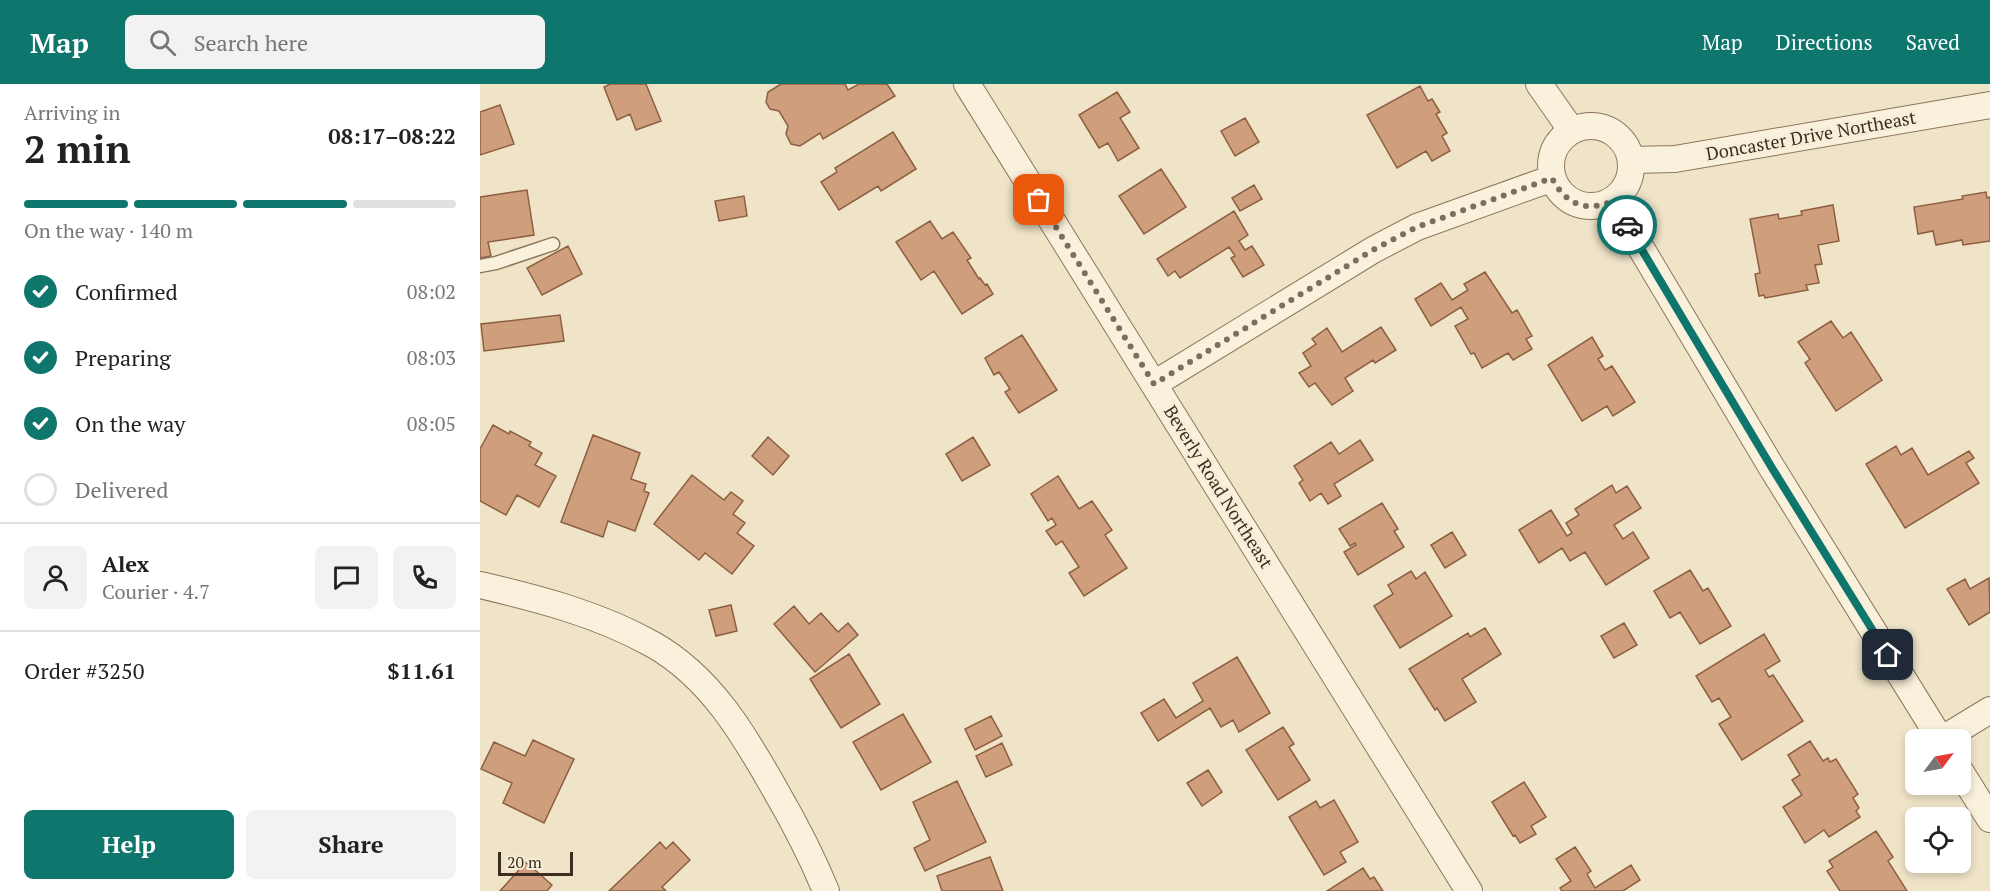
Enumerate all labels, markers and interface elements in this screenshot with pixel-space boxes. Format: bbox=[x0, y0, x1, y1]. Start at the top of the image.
search box bbox=[125, 15, 545, 69]
text: Map bbox=[30, 24, 89, 61]
icon: search bbox=[146, 26, 179, 59]
text: Search here bbox=[194, 28, 308, 57]
text: Map bbox=[1702, 28, 1743, 56]
text: Directions bbox=[1776, 28, 1873, 56]
text: Saved bbox=[1906, 28, 1960, 56]
text: Arriving in bbox=[24, 99, 120, 126]
street label: Doncaster Drive Northeast bbox=[1704, 105, 1918, 165]
text: 08:17–08:22 bbox=[328, 121, 456, 150]
text: 2 min bbox=[24, 122, 131, 174]
pin bbox=[1013, 174, 1064, 225]
icon: bag bbox=[1022, 183, 1055, 216]
courier bbox=[1597, 195, 1657, 255]
icon: car bbox=[1611, 209, 1644, 242]
text: On the way · 140 m bbox=[24, 217, 193, 244]
icon: check bbox=[24, 275, 57, 308]
text: Confirmed bbox=[75, 277, 178, 306]
text: 08:02 bbox=[407, 278, 456, 305]
icon: check bbox=[24, 341, 57, 374]
text: Preparing bbox=[75, 343, 171, 372]
text: 08:03 bbox=[407, 344, 456, 371]
street label: Beverly Road Northeast bbox=[1159, 400, 1279, 573]
icon: check bbox=[24, 407, 57, 440]
text: On the way bbox=[75, 409, 185, 438]
text: 08:05 bbox=[407, 410, 456, 437]
text: Delivered bbox=[75, 475, 168, 504]
button: person bbox=[24, 546, 87, 609]
button: chat bbox=[315, 546, 378, 609]
button: phone bbox=[393, 546, 456, 609]
text: Alex bbox=[102, 549, 149, 578]
text: Courier · 4.7 bbox=[102, 578, 210, 605]
pin bbox=[1862, 629, 1913, 680]
icon: home bbox=[1871, 638, 1904, 671]
text: Order #3250 bbox=[24, 656, 144, 685]
text: $11.61 bbox=[387, 656, 456, 685]
north arrow bbox=[1905, 729, 1971, 795]
map controls bbox=[1905, 729, 1971, 873]
button: locate bbox=[1905, 807, 1971, 873]
button: Help bbox=[24, 810, 234, 879]
button: Share bbox=[246, 810, 456, 879]
scale bar bbox=[498, 849, 573, 876]
text: 20 m bbox=[507, 851, 542, 873]

